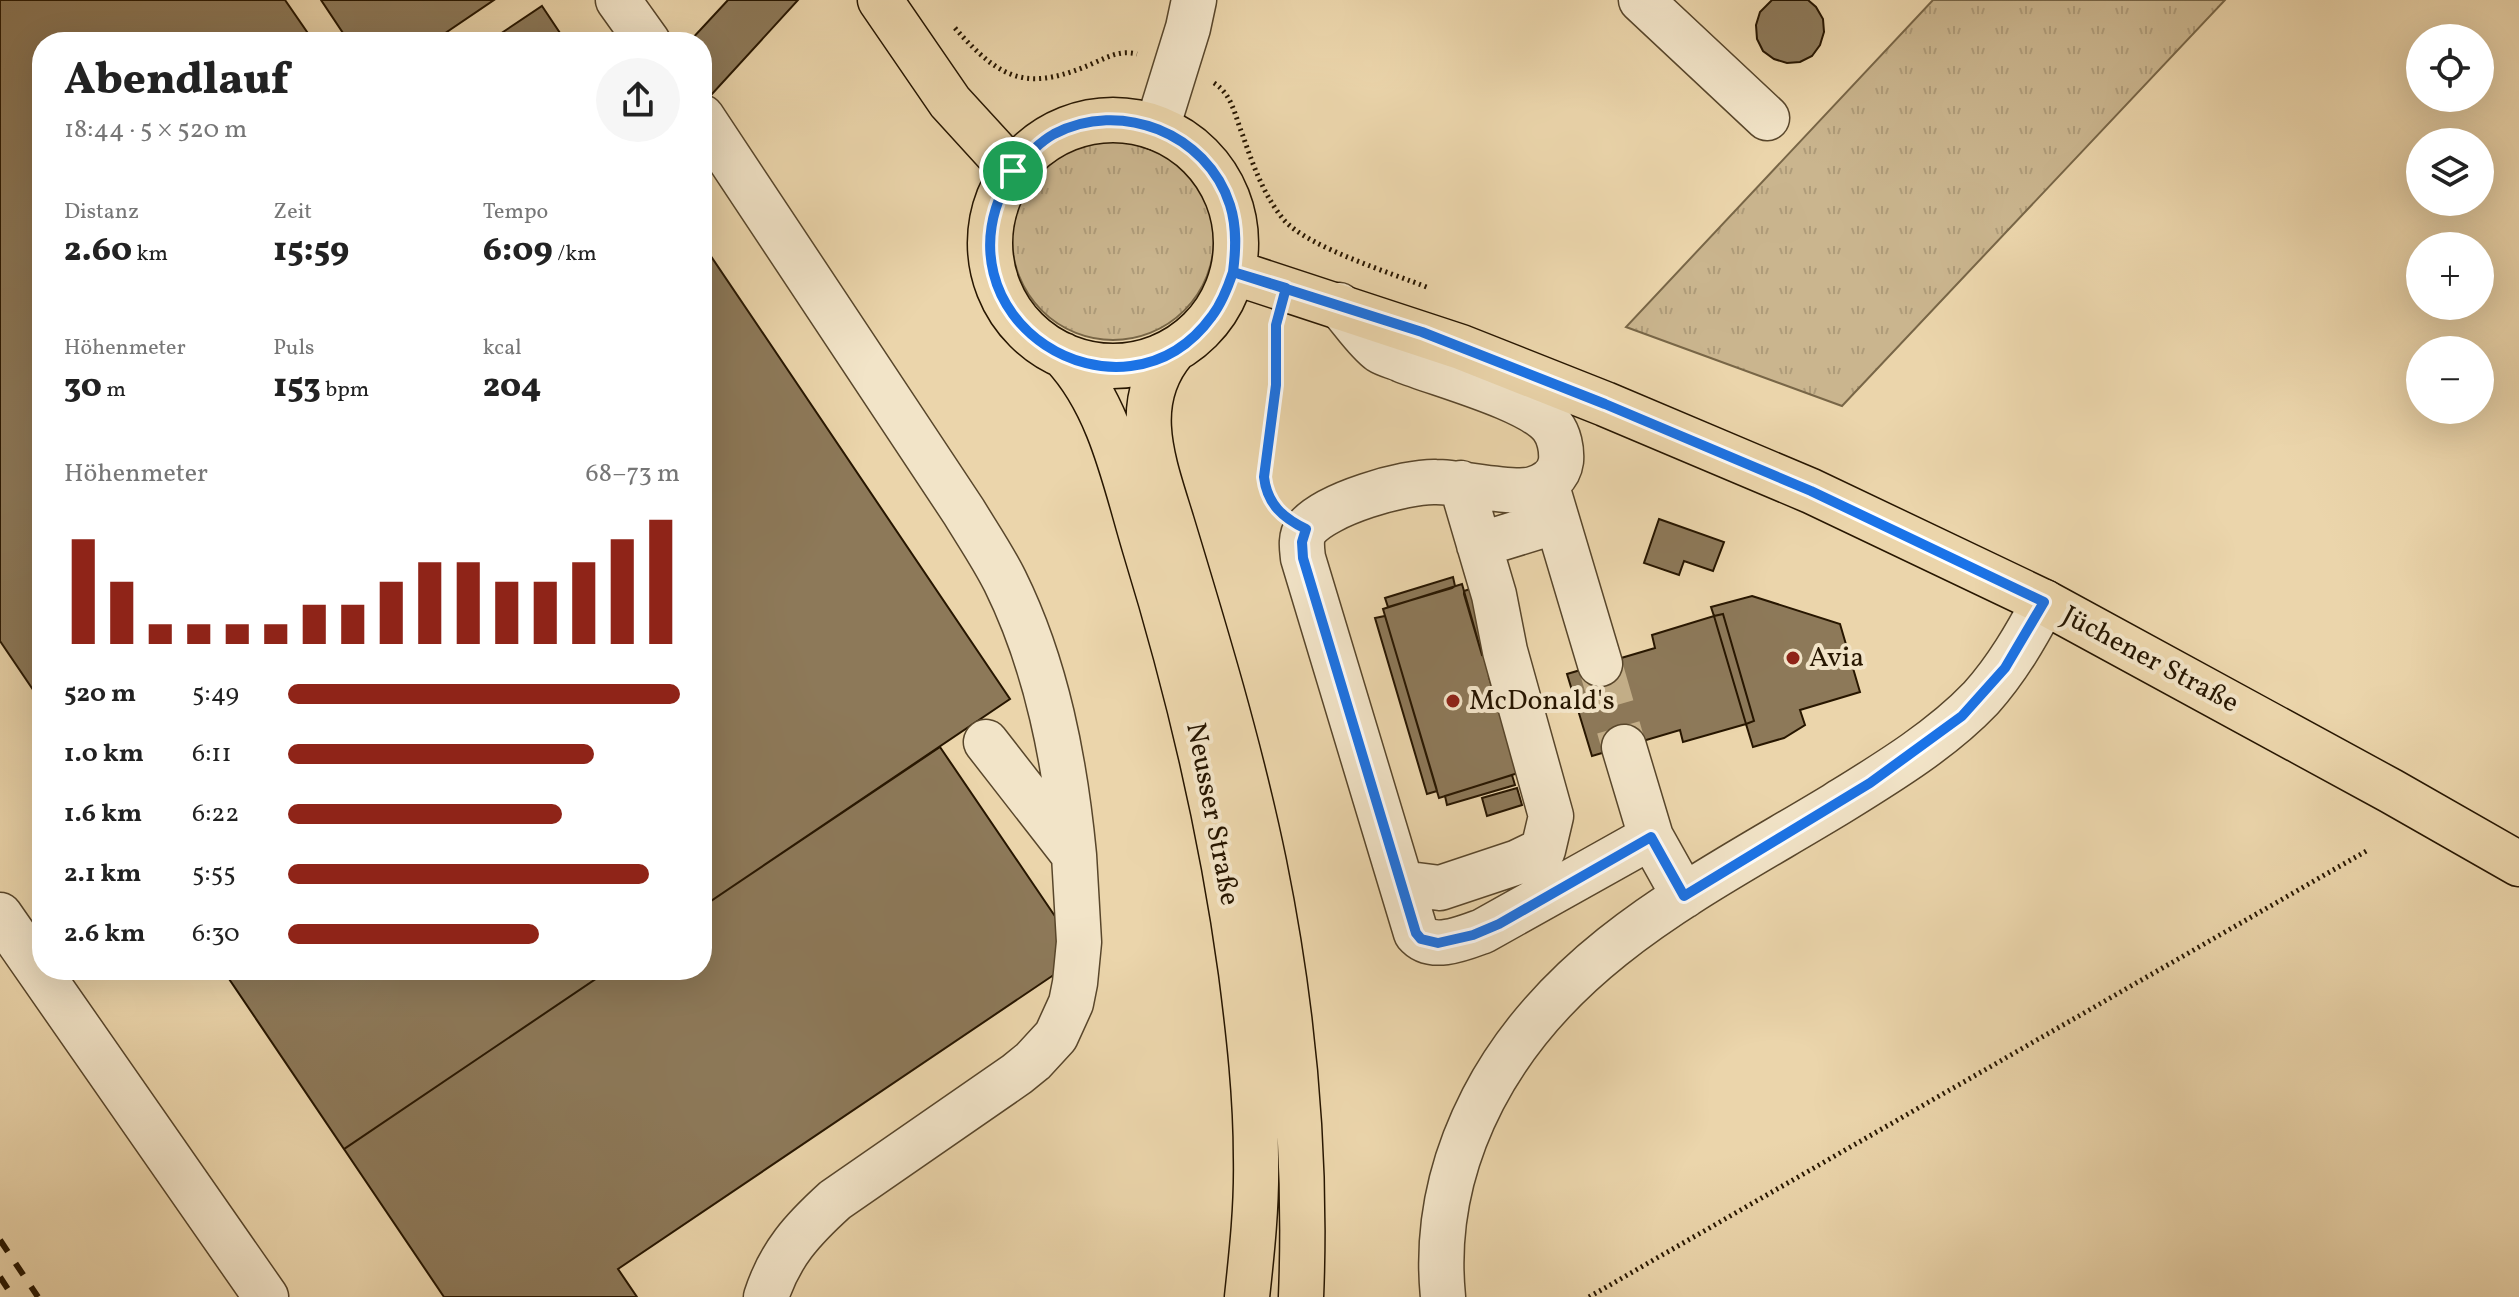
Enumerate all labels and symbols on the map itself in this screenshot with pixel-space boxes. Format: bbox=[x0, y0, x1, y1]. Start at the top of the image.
pin bbox=[979, 137, 1047, 205]
street label: Jüchener Straße bbox=[2055, 597, 2245, 723]
place label: Avia bbox=[1809, 639, 1864, 678]
marker: Avia bbox=[1784, 649, 1802, 667]
place label: McDonald's bbox=[1469, 682, 1615, 721]
marker: McDonald's bbox=[1444, 692, 1462, 710]
street label: Neusser Straße bbox=[1175, 719, 1249, 909]

